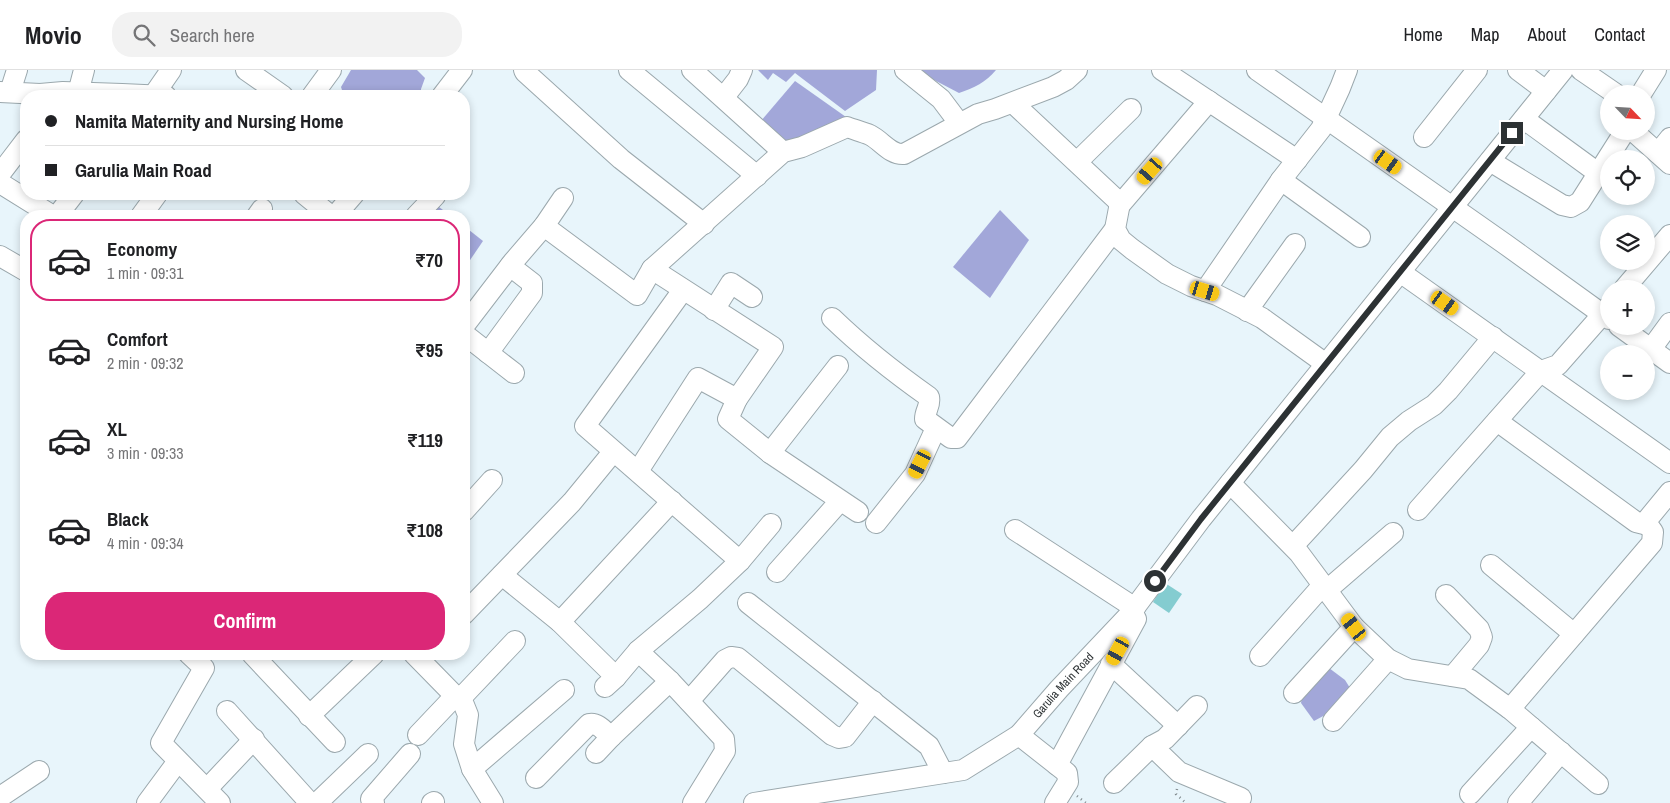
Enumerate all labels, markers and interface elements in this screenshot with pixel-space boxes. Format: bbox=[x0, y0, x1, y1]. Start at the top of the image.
search box bbox=[112, 12, 462, 57]
text: Movio bbox=[25, 19, 82, 51]
icon: search bbox=[130, 21, 158, 49]
text: Search here bbox=[170, 22, 255, 48]
text: Home bbox=[1403, 22, 1443, 47]
text: Map bbox=[1471, 22, 1500, 47]
text: About bbox=[1528, 22, 1566, 47]
text: Contact bbox=[1594, 22, 1645, 47]
north arrow bbox=[1600, 85, 1655, 140]
map controls bbox=[1600, 85, 1655, 400]
text: Namita Maternity and Nursing Home bbox=[75, 108, 343, 134]
route end bbox=[1501, 122, 1523, 144]
car bbox=[1371, 147, 1404, 177]
button: locate bbox=[1600, 150, 1655, 205]
car bbox=[1134, 155, 1165, 187]
text: Garulia Main Road bbox=[75, 157, 212, 183]
button: layers bbox=[1600, 215, 1655, 270]
text: Economy bbox=[107, 236, 177, 262]
icon: car bbox=[47, 238, 92, 283]
text: ₹70 bbox=[415, 247, 443, 273]
text: 1 min · 09:31 bbox=[107, 262, 184, 284]
car bbox=[1188, 279, 1221, 303]
button: + bbox=[1600, 280, 1655, 335]
car bbox=[1428, 288, 1461, 318]
text: Comfort bbox=[107, 326, 168, 352]
icon: car bbox=[47, 328, 92, 373]
text: ₹95 bbox=[415, 337, 443, 363]
button: − bbox=[1600, 345, 1655, 400]
text: 2 min · 09:32 bbox=[107, 352, 184, 374]
text: XL bbox=[107, 416, 127, 442]
icon: car bbox=[47, 418, 92, 463]
text: ₹119 bbox=[407, 427, 443, 453]
text: 3 min · 09:33 bbox=[107, 442, 184, 464]
car bbox=[906, 447, 933, 481]
text: Black bbox=[107, 506, 149, 532]
icon: car bbox=[47, 508, 92, 553]
text: ₹108 bbox=[406, 517, 443, 543]
text: 4 min · 09:34 bbox=[107, 532, 184, 554]
route start bbox=[1144, 570, 1166, 592]
button: Confirm bbox=[45, 592, 445, 650]
car bbox=[1338, 611, 1369, 643]
car bbox=[1104, 634, 1131, 668]
street label: Garulia Main Road bbox=[1029, 649, 1097, 722]

